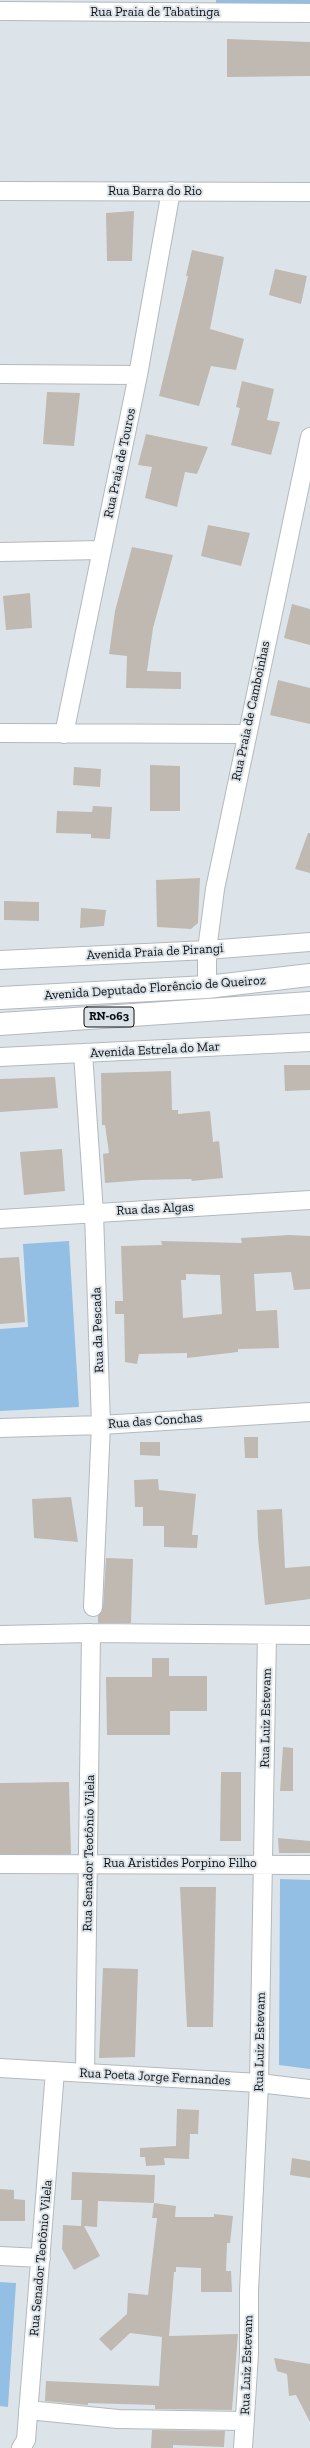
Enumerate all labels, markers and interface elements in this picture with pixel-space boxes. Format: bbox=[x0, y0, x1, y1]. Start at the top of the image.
street label: Rua Praia de Tabatinga bbox=[90, 4, 220, 20]
street label: Rua Barra do Rio bbox=[108, 183, 202, 199]
street label: Rua Praia de Touros bbox=[101, 407, 139, 519]
street label: Rua Praia de Camboinhas bbox=[229, 640, 273, 782]
street label: Avenida Praia de Pirangi bbox=[86, 941, 224, 963]
street label: Avenida Deputado Florêncio de Queiroz bbox=[44, 972, 266, 1004]
road number: RN-063 bbox=[84, 1007, 134, 1027]
street label: Avenida Estrela do Mar bbox=[90, 1039, 220, 1061]
street label: Rua das Algas bbox=[116, 1199, 194, 1219]
street label: Rua da Pescada bbox=[89, 1287, 107, 1373]
street label: Rua das Conchas bbox=[107, 1410, 203, 1432]
street label: Rua Luiz Estevam bbox=[257, 1668, 275, 1768]
street label: Rua Senador Teotônio Vilela bbox=[80, 1774, 98, 1932]
street label: Rua Aristides Porpino Filho bbox=[103, 1855, 257, 1871]
street label: Rua Luiz Estevam bbox=[251, 1992, 269, 2092]
street label: Rua Poeta Jorge Fernandes bbox=[79, 2065, 231, 2089]
street label: Rua Senador Teotônio Vilela bbox=[26, 2179, 56, 2337]
street label: Rua Luiz Estevam bbox=[237, 2315, 257, 2415]

